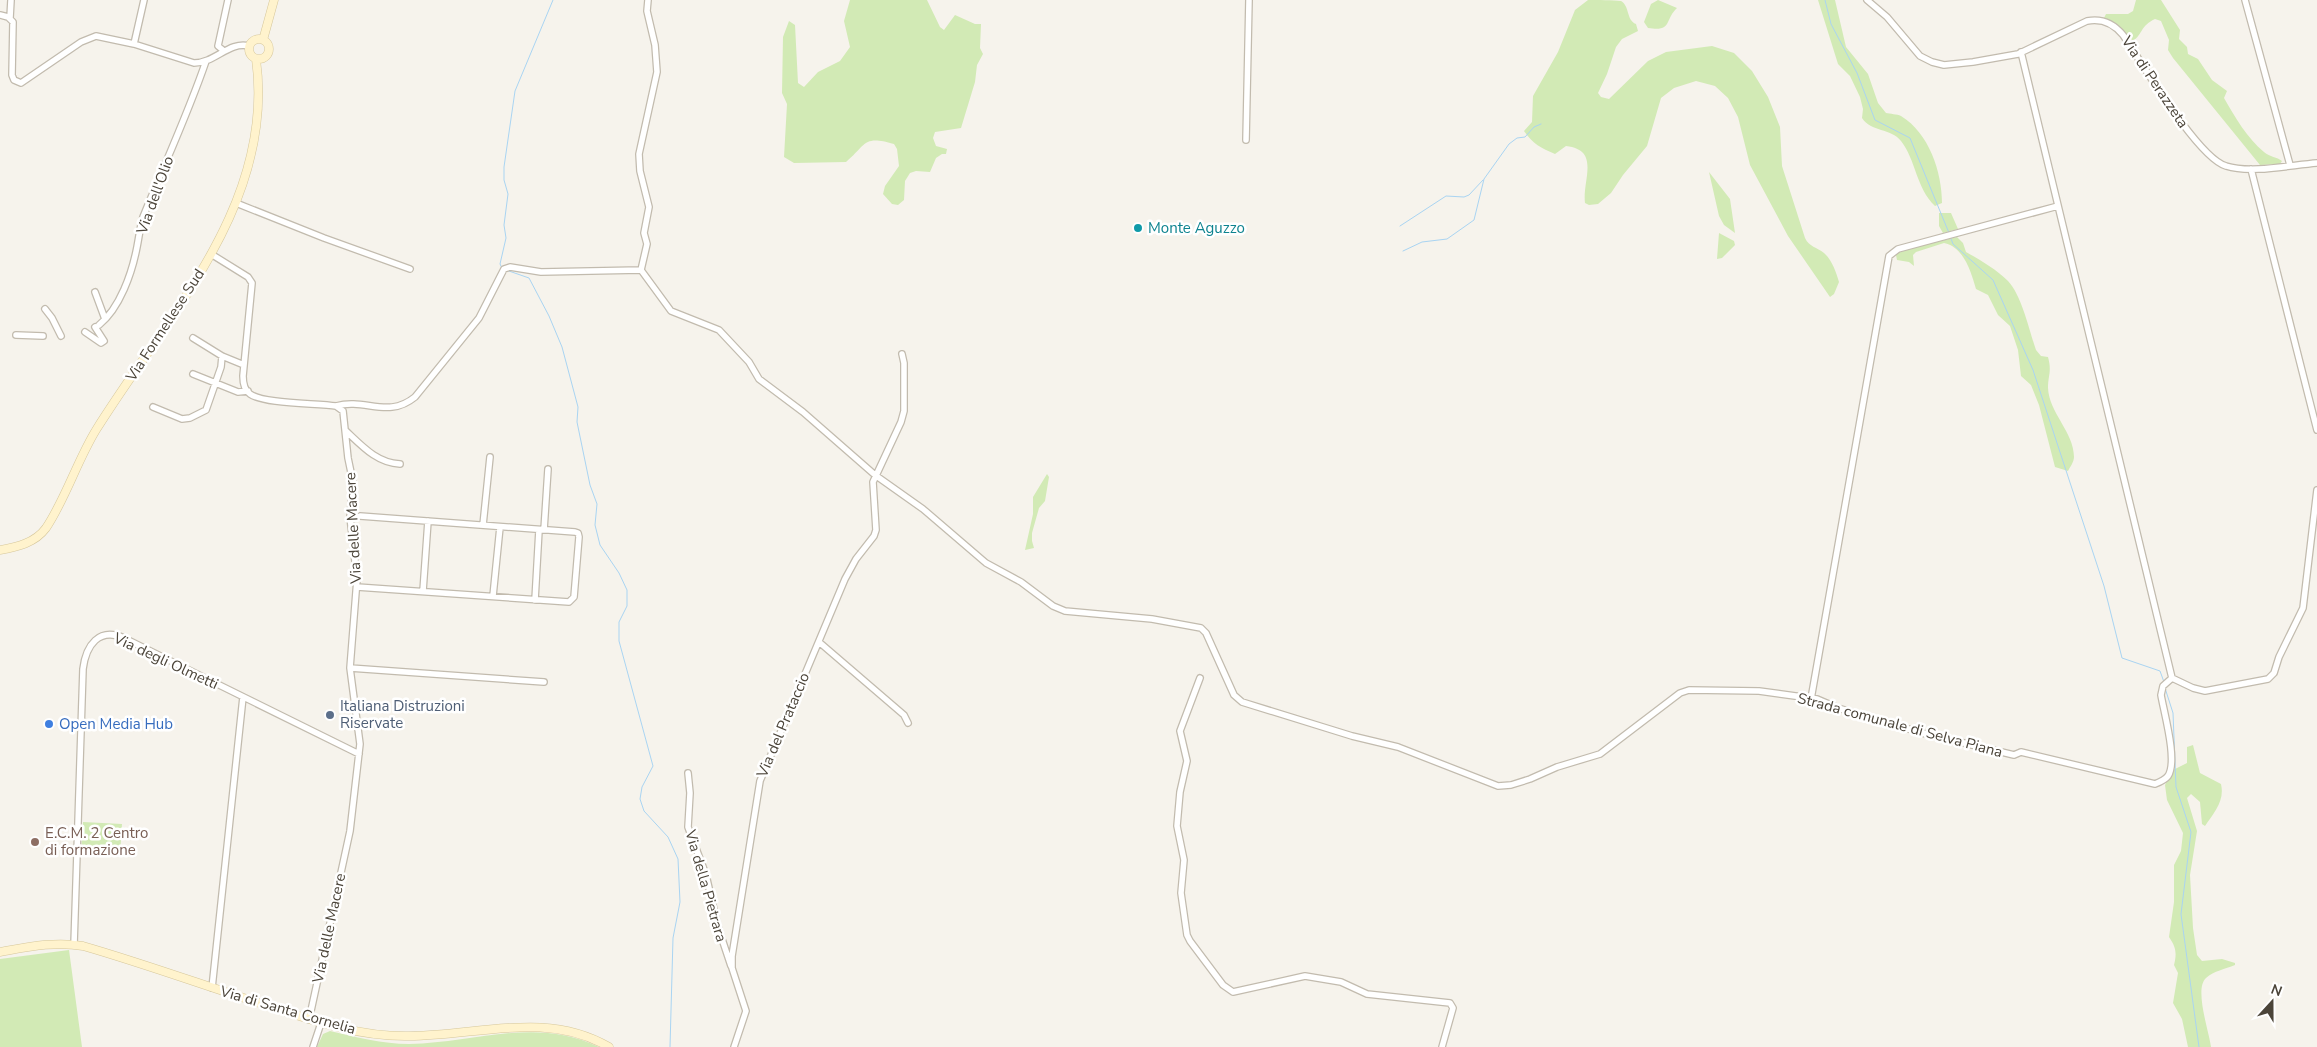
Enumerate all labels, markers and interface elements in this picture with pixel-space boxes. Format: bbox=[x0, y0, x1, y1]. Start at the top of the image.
street label: Via di Perazzeta bbox=[2116, 31, 2193, 132]
street label: Via dell'Olio bbox=[131, 153, 178, 238]
place label: Monte Aguzzo bbox=[1148, 218, 1245, 238]
marker: Monte Aguzzo bbox=[1132, 222, 1144, 234]
street label: Via Formellese Sud bbox=[121, 265, 209, 386]
street label: Via delle Macere bbox=[340, 472, 366, 585]
street label: Via degli Olmetti bbox=[109, 628, 222, 694]
street label: Via del Prataccio bbox=[752, 670, 814, 781]
street label: Strada comunale di Selva Piana bbox=[1795, 688, 2005, 762]
place label: Italiana Distruzioni Riservate bbox=[340, 696, 465, 733]
marker: Italiana Distruzioni Riservate bbox=[324, 709, 336, 721]
place label: Open Media Hub bbox=[59, 714, 173, 734]
marker: Open Media Hub bbox=[43, 718, 55, 730]
place label: E.C.M. 2 Centro di formazione bbox=[45, 823, 148, 860]
street label: Via della Pietrara bbox=[680, 827, 732, 944]
marker: E.C.M. 2 Centro di formazione bbox=[29, 836, 41, 848]
street label: Via delle Macere bbox=[307, 871, 350, 986]
north arrow bbox=[2247, 977, 2297, 1027]
text: N bbox=[2268, 980, 2285, 1001]
street label: Via di Santa Cornelia bbox=[217, 981, 358, 1039]

